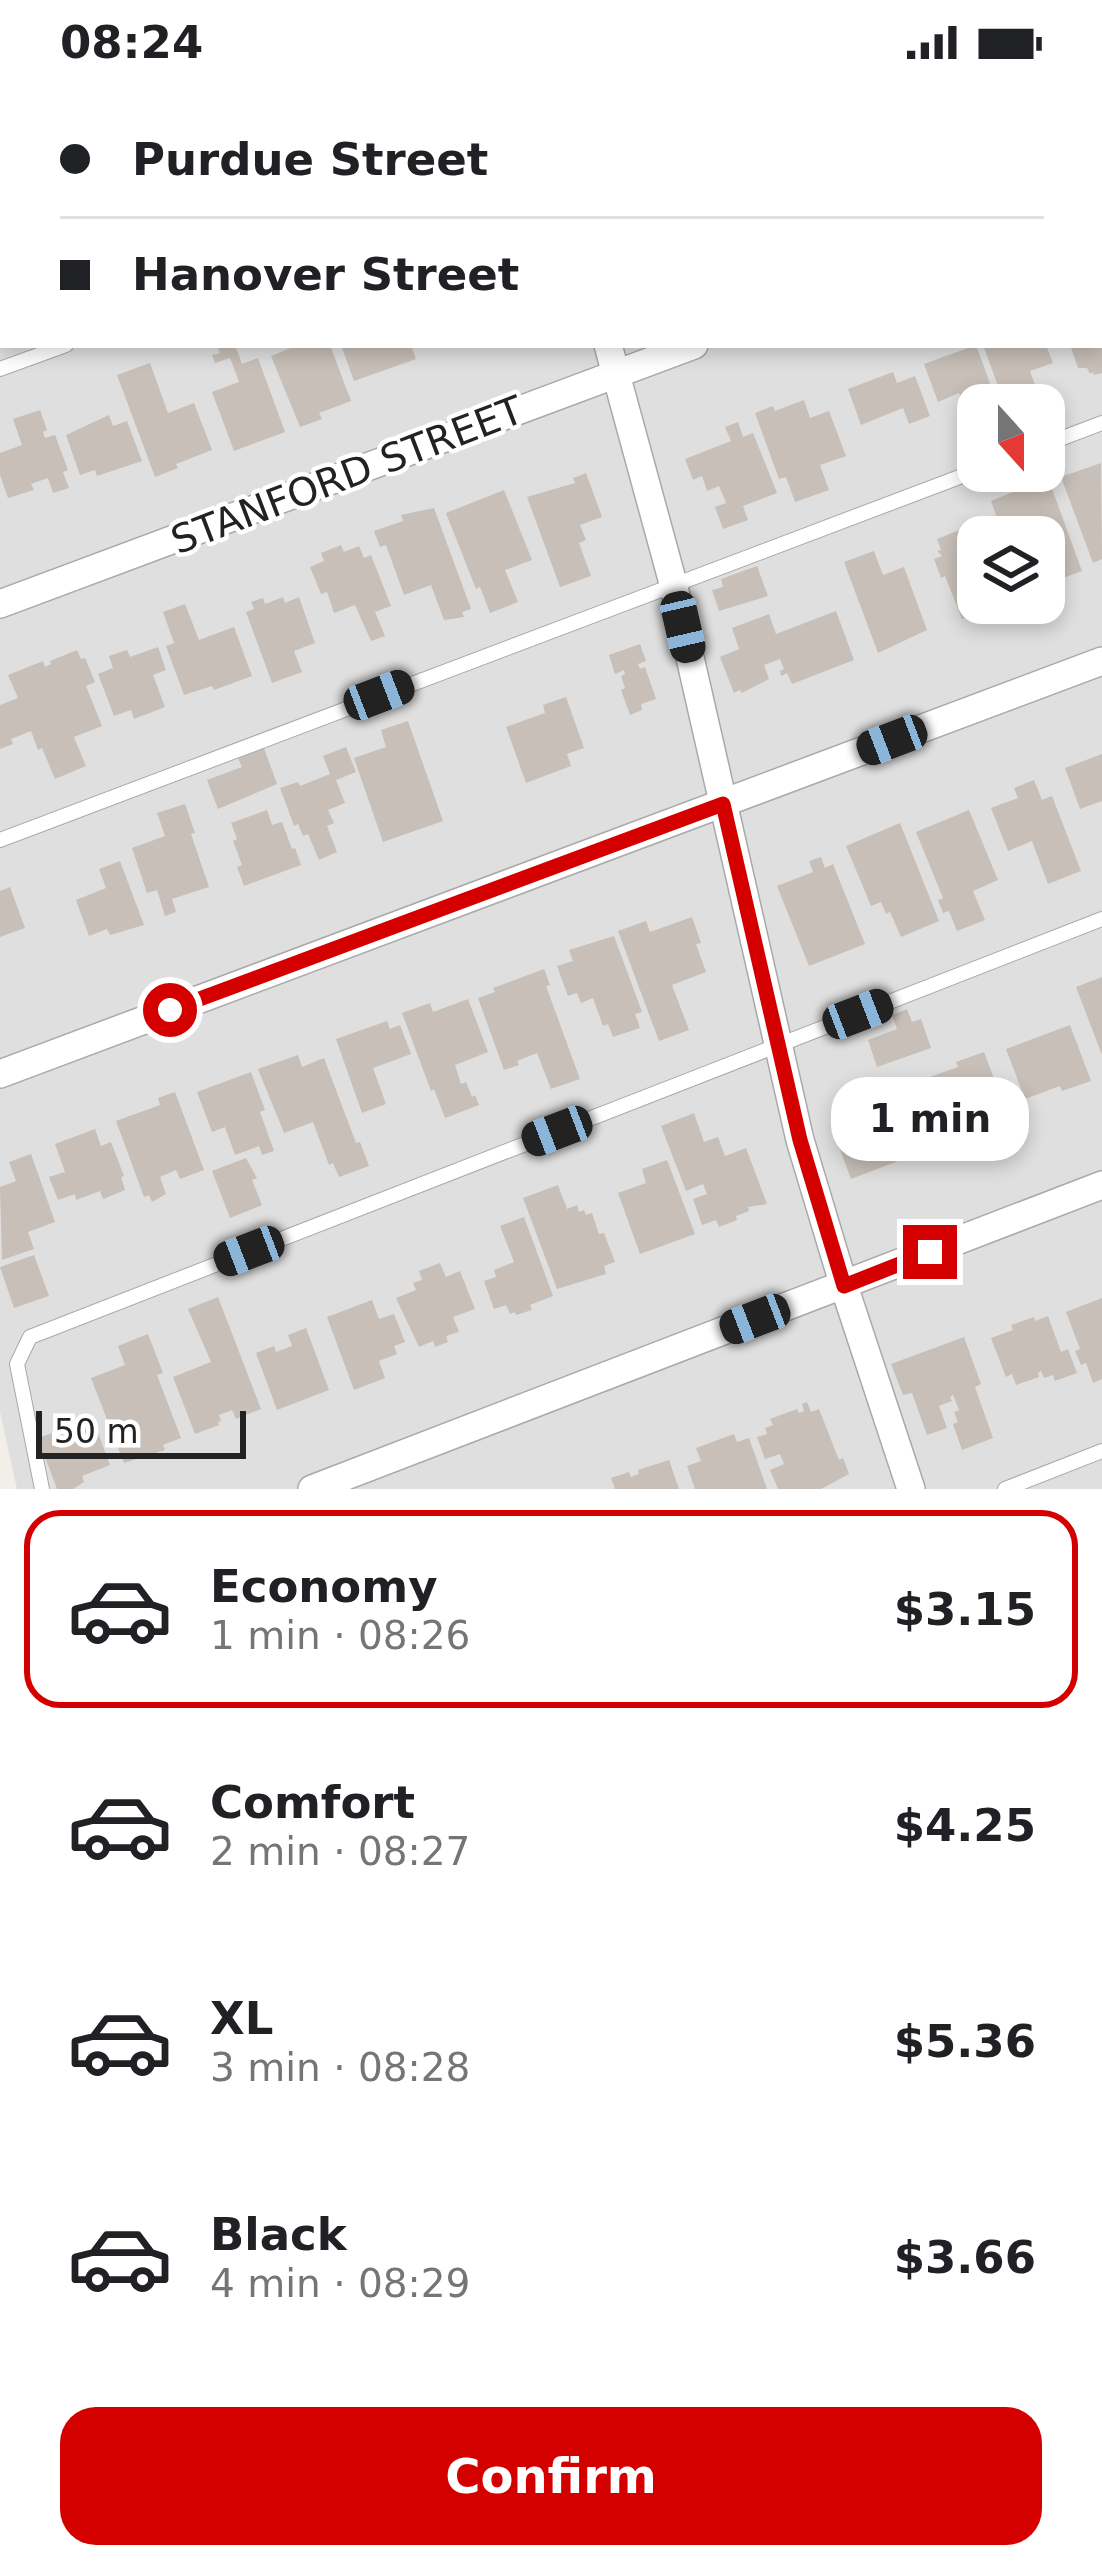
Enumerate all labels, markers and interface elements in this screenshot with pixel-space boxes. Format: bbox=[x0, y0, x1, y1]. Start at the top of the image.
text: 08:24 bbox=[60, 16, 203, 69]
text: Purdue Street bbox=[132, 133, 488, 186]
text: Hanover Street bbox=[132, 248, 519, 301]
north arrow bbox=[957, 384, 1065, 492]
map controls bbox=[957, 384, 1065, 624]
street label: STANFORD STREET bbox=[165, 387, 529, 563]
button: layers bbox=[957, 516, 1065, 624]
car bbox=[657, 588, 709, 666]
car bbox=[339, 665, 419, 725]
car bbox=[852, 710, 932, 770]
route start bbox=[143, 983, 197, 1037]
car bbox=[818, 984, 898, 1044]
callout: 1 min bbox=[831, 1078, 1029, 1162]
text: 1 min bbox=[869, 1096, 991, 1141]
car bbox=[517, 1101, 597, 1161]
car bbox=[209, 1221, 289, 1281]
route end bbox=[903, 1225, 957, 1279]
car bbox=[715, 1289, 795, 1349]
scale bar bbox=[36, 1405, 246, 1458]
text: 50 m bbox=[54, 1412, 139, 1451]
icon: car bbox=[66, 1555, 174, 1663]
text: Economy bbox=[210, 1560, 438, 1613]
text: $3.15 bbox=[894, 1583, 1036, 1636]
text: 1 min · 08:26 bbox=[210, 1613, 470, 1658]
icon: car bbox=[66, 1771, 174, 1879]
text: Comfort bbox=[210, 1776, 415, 1829]
text: $4.25 bbox=[894, 1799, 1036, 1852]
text: 2 min · 08:27 bbox=[210, 1829, 470, 1874]
icon: car bbox=[66, 1987, 174, 2095]
text: XL bbox=[210, 1992, 273, 2045]
text: $5.36 bbox=[894, 2015, 1036, 2068]
text: 3 min · 08:28 bbox=[210, 2045, 470, 2090]
icon: car bbox=[66, 2203, 174, 2311]
text: Black bbox=[210, 2208, 347, 2261]
text: $3.66 bbox=[894, 2231, 1036, 2284]
text: 4 min · 08:29 bbox=[210, 2261, 470, 2306]
button: Confirm bbox=[60, 2407, 1042, 2545]

